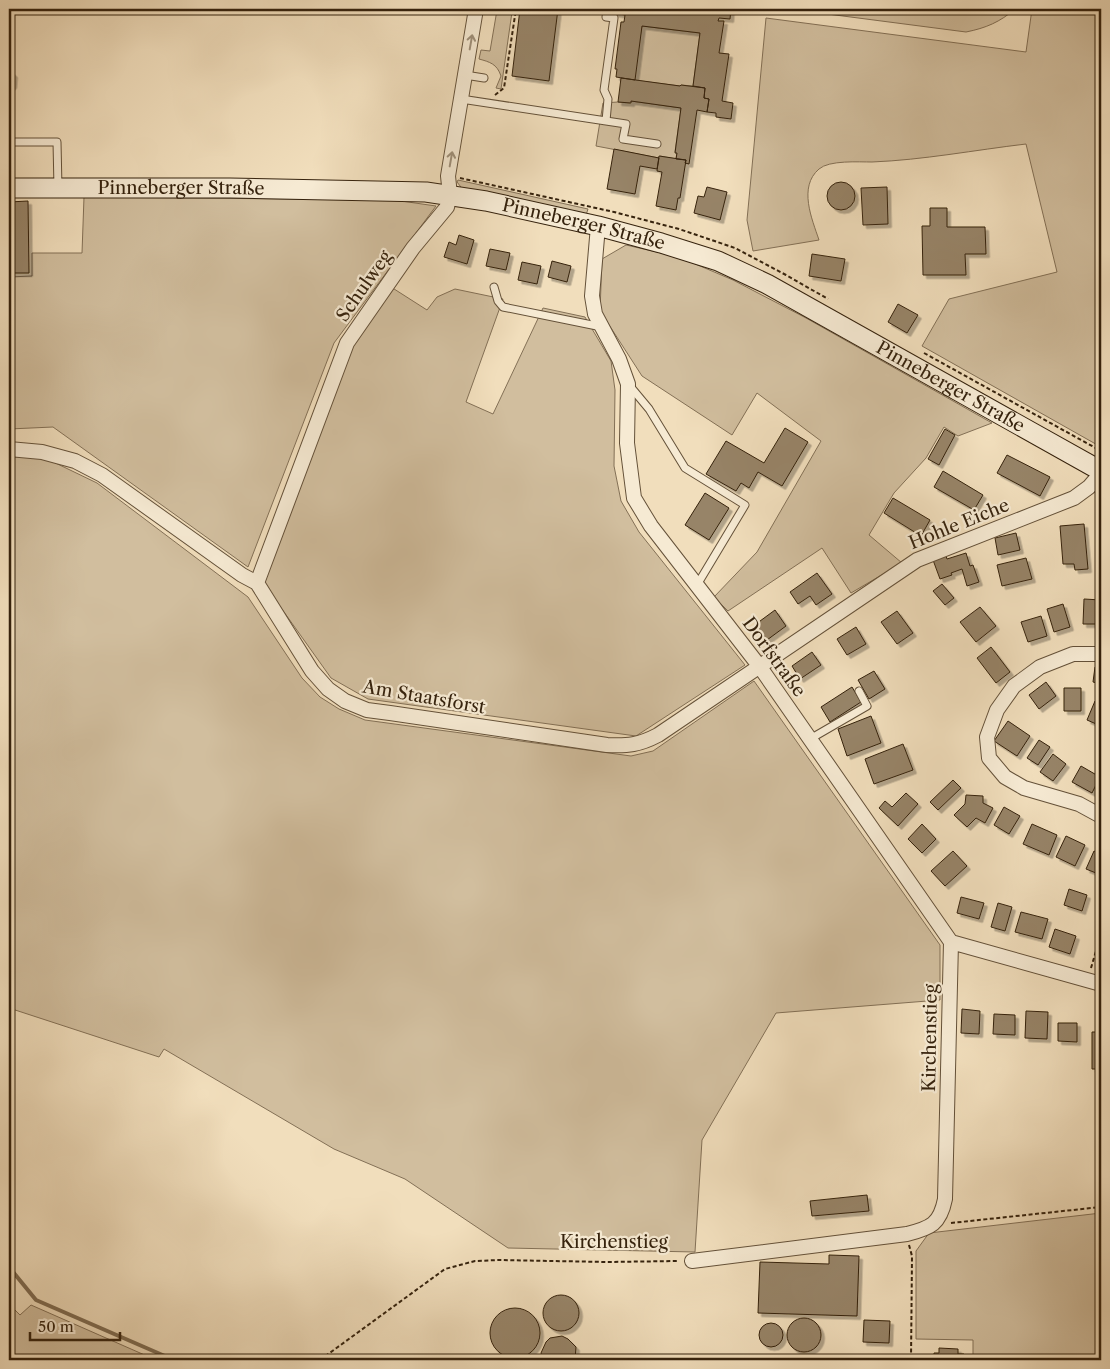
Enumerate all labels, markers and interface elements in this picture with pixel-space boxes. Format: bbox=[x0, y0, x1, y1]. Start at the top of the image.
one-way arrow bbox=[466, 34, 476, 50]
one-way arrow bbox=[446, 151, 456, 167]
street label: Pinneberger Straße bbox=[98, 177, 265, 200]
street label: Pinneberger Straße bbox=[500, 194, 667, 255]
street label: Schulweg bbox=[332, 246, 397, 326]
street label: Pinneberger Straße bbox=[872, 336, 1029, 437]
street label: Hohle Eiche bbox=[906, 494, 1012, 554]
street label: Dorfstraße bbox=[738, 613, 810, 701]
street label: Am Staatsforst bbox=[360, 675, 488, 719]
street label: Kirchenstieg bbox=[918, 983, 942, 1092]
street label: Kirchenstieg bbox=[560, 1231, 669, 1253]
scale bar bbox=[30, 1309, 120, 1341]
text: 50 m bbox=[38, 1317, 74, 1336]

